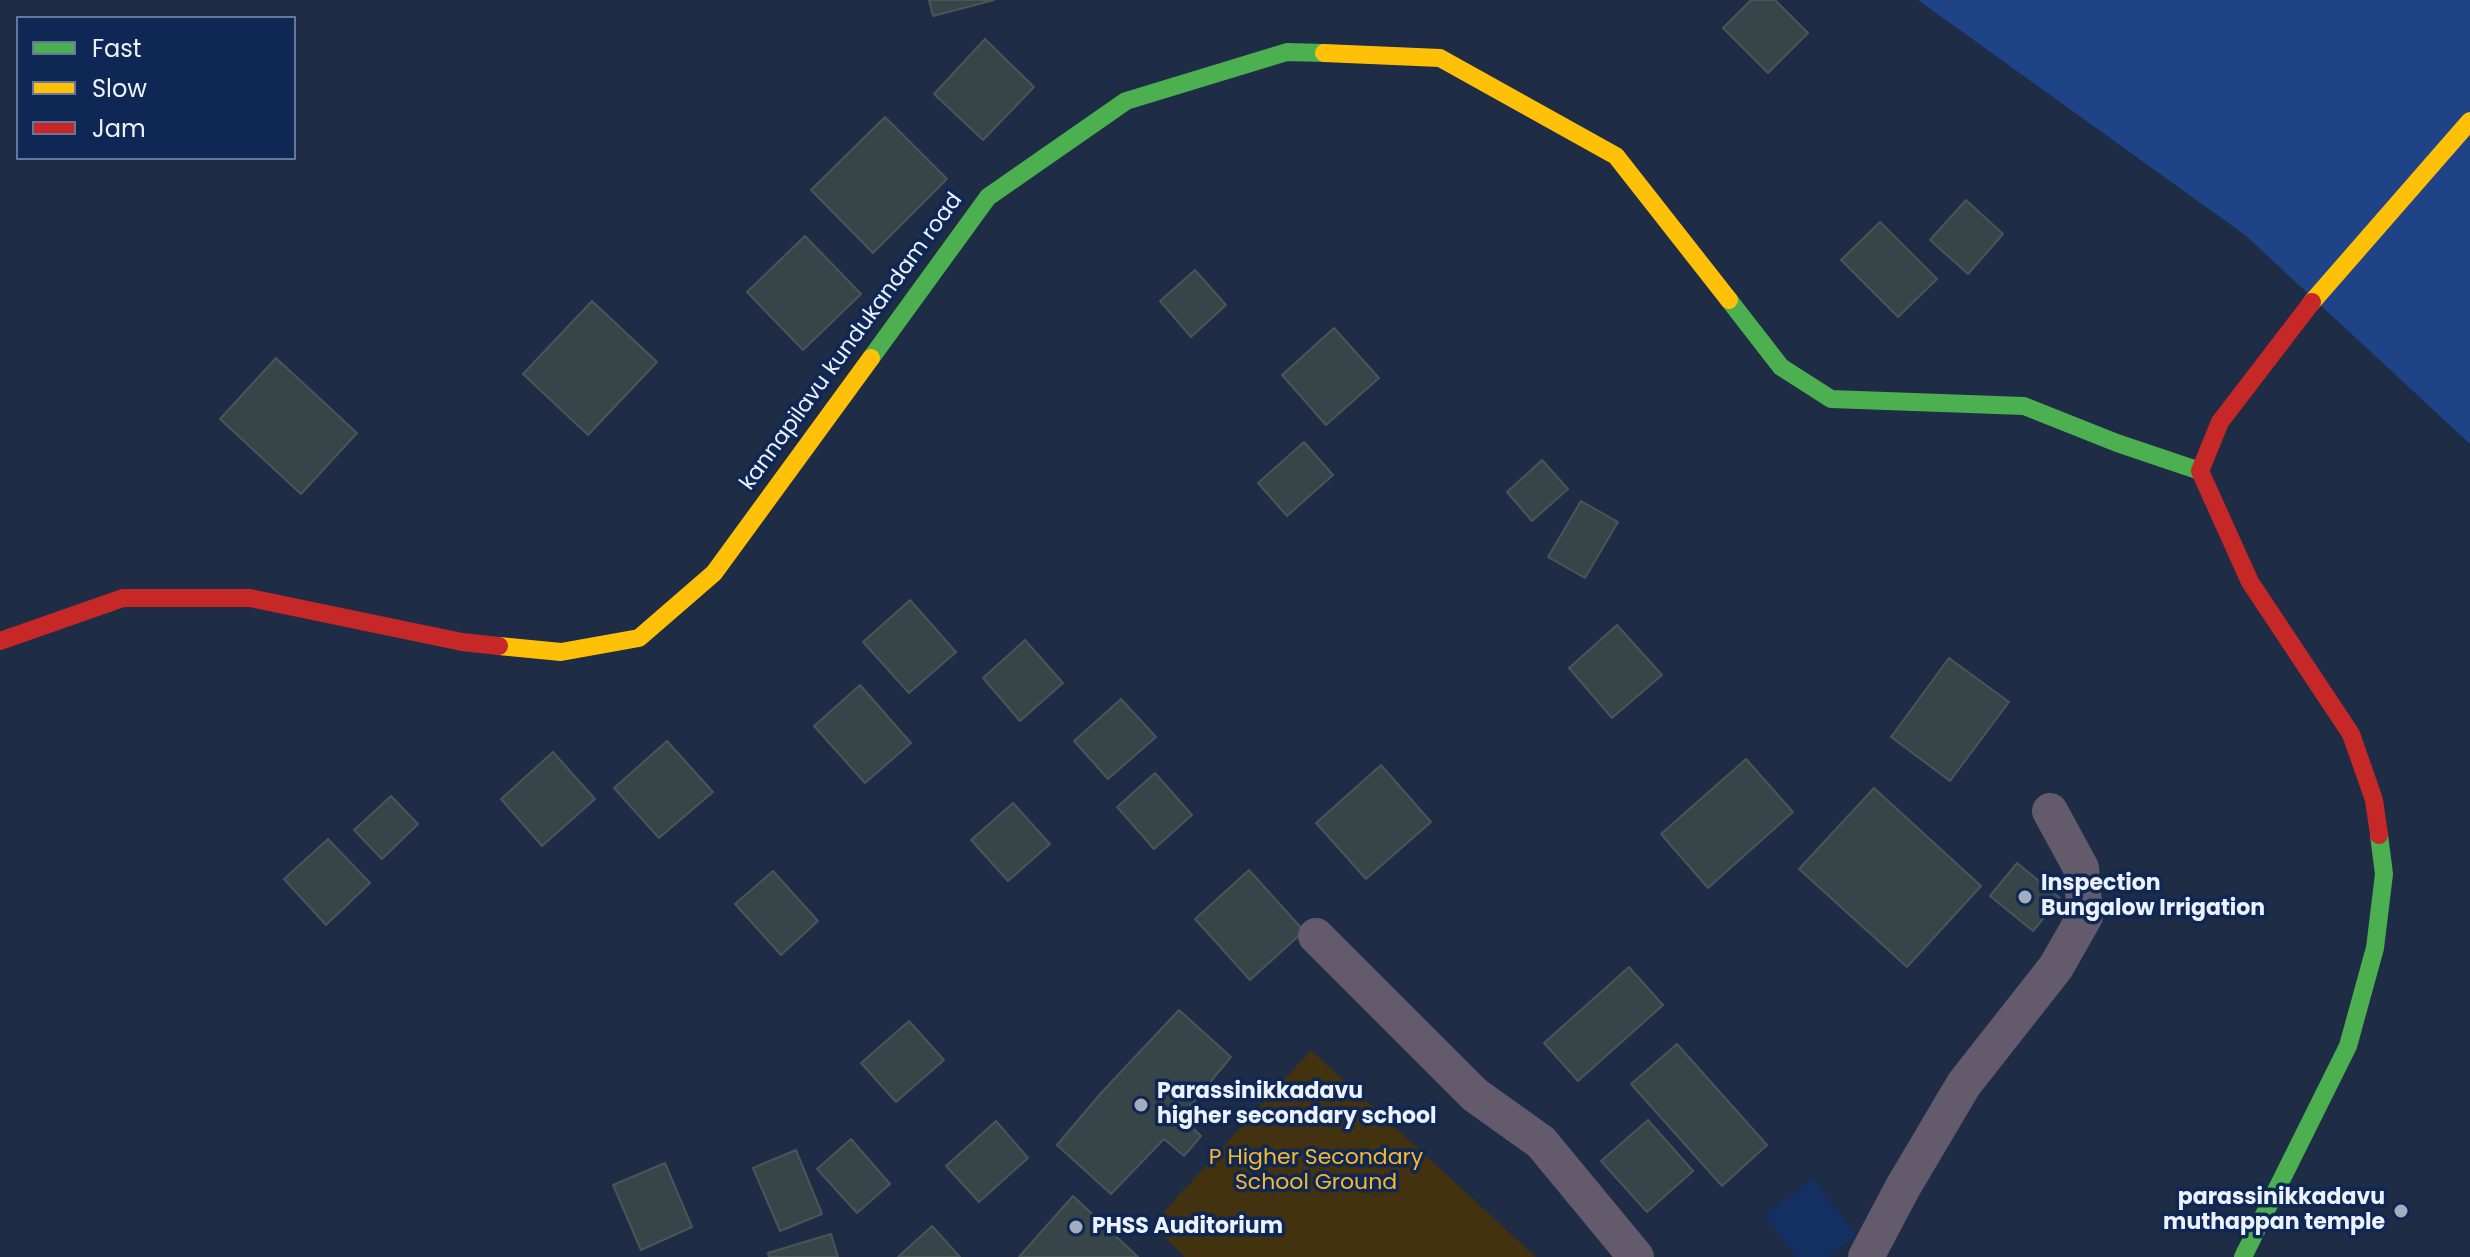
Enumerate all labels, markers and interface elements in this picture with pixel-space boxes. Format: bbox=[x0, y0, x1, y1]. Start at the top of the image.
legend bbox=[16, 16, 296, 160]
text: Fast bbox=[92, 32, 142, 65]
text: Slow bbox=[92, 72, 147, 105]
text: Jam bbox=[92, 112, 146, 145]
street label: kannapilavu kundukandam road bbox=[735, 188, 969, 496]
place label: Inspection Bungalow Irrigation bbox=[2041, 871, 2265, 922]
marker: Inspection Bungalow Irrigation bbox=[2016, 888, 2034, 906]
place label: Parassinikkadavu higher secondary school bbox=[1157, 1079, 1436, 1130]
marker: Parassinikkadavu higher secondary school bbox=[1132, 1096, 1150, 1114]
park label: P Higher Secondary School Ground bbox=[1209, 1145, 1423, 1196]
place label: parassinikkadavu muthappan temple bbox=[2163, 1185, 2385, 1236]
marker: parassinikkadavu muthappan temple bbox=[2392, 1202, 2410, 1220]
place label: PHSS Auditorium bbox=[1092, 1214, 1283, 1240]
marker: PHSS Auditorium bbox=[1067, 1218, 1085, 1236]

